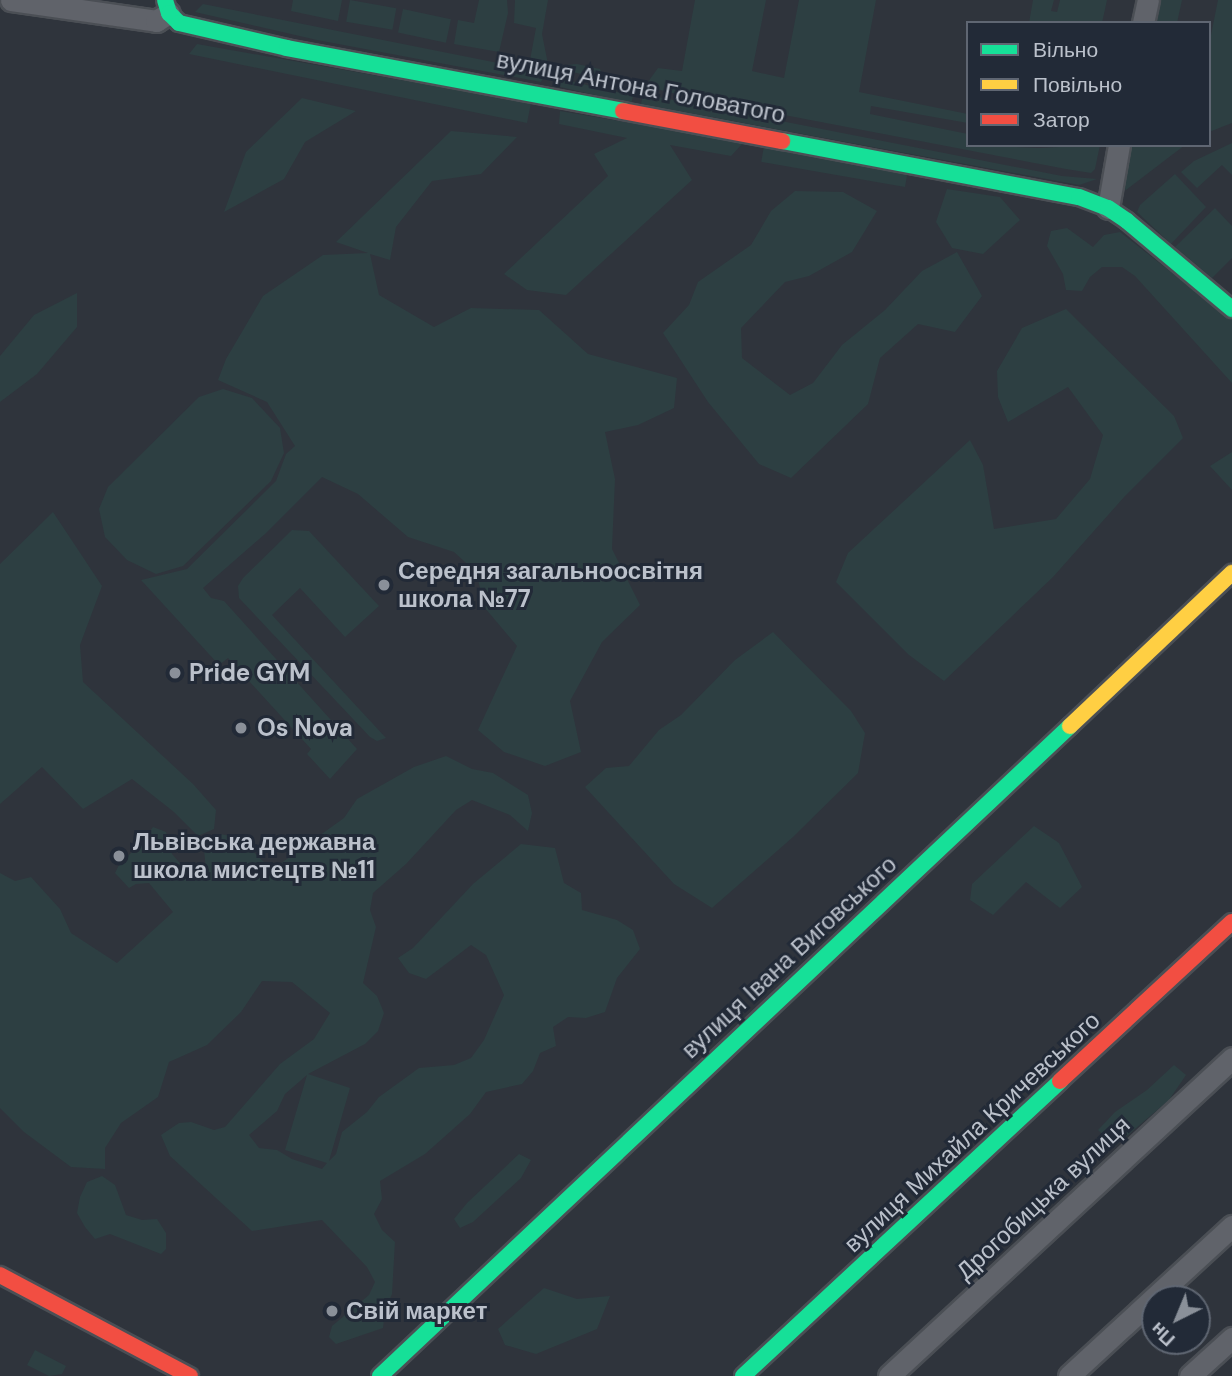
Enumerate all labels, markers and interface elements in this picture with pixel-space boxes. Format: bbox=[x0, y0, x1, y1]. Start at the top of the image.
legend bbox=[966, 21, 1211, 147]
text: Вільно bbox=[1033, 36, 1098, 64]
street label: вулиця Антона Головатого bbox=[494, 45, 788, 129]
text: Повільно bbox=[1033, 71, 1122, 99]
text: Затор bbox=[1033, 106, 1090, 134]
place label: Середня загальноосвітня школа №77 bbox=[398, 557, 703, 613]
marker: Середня загальноосвітня школа №77 bbox=[376, 577, 392, 593]
place label: Pride GYM bbox=[189, 659, 310, 687]
marker: Pride GYM bbox=[167, 665, 183, 681]
place label: Os Nova bbox=[257, 714, 353, 742]
marker: Os Nova bbox=[231, 718, 251, 738]
place label: Львівська державна школа мистецтв №11 bbox=[133, 828, 375, 884]
marker: Львівська державна школа мистецтв №11 bbox=[111, 848, 127, 864]
street label: вулиця Івана Виговського bbox=[676, 850, 902, 1064]
street label: вулиця Михайла Кричевського bbox=[838, 1006, 1106, 1258]
street label: Дрогобицька вулиця bbox=[950, 1110, 1136, 1286]
north arrow bbox=[1141, 1285, 1211, 1355]
place label: Свій маркет bbox=[346, 1297, 487, 1325]
marker: Свій маркет bbox=[324, 1303, 340, 1319]
text: Пн bbox=[1145, 1317, 1180, 1352]

